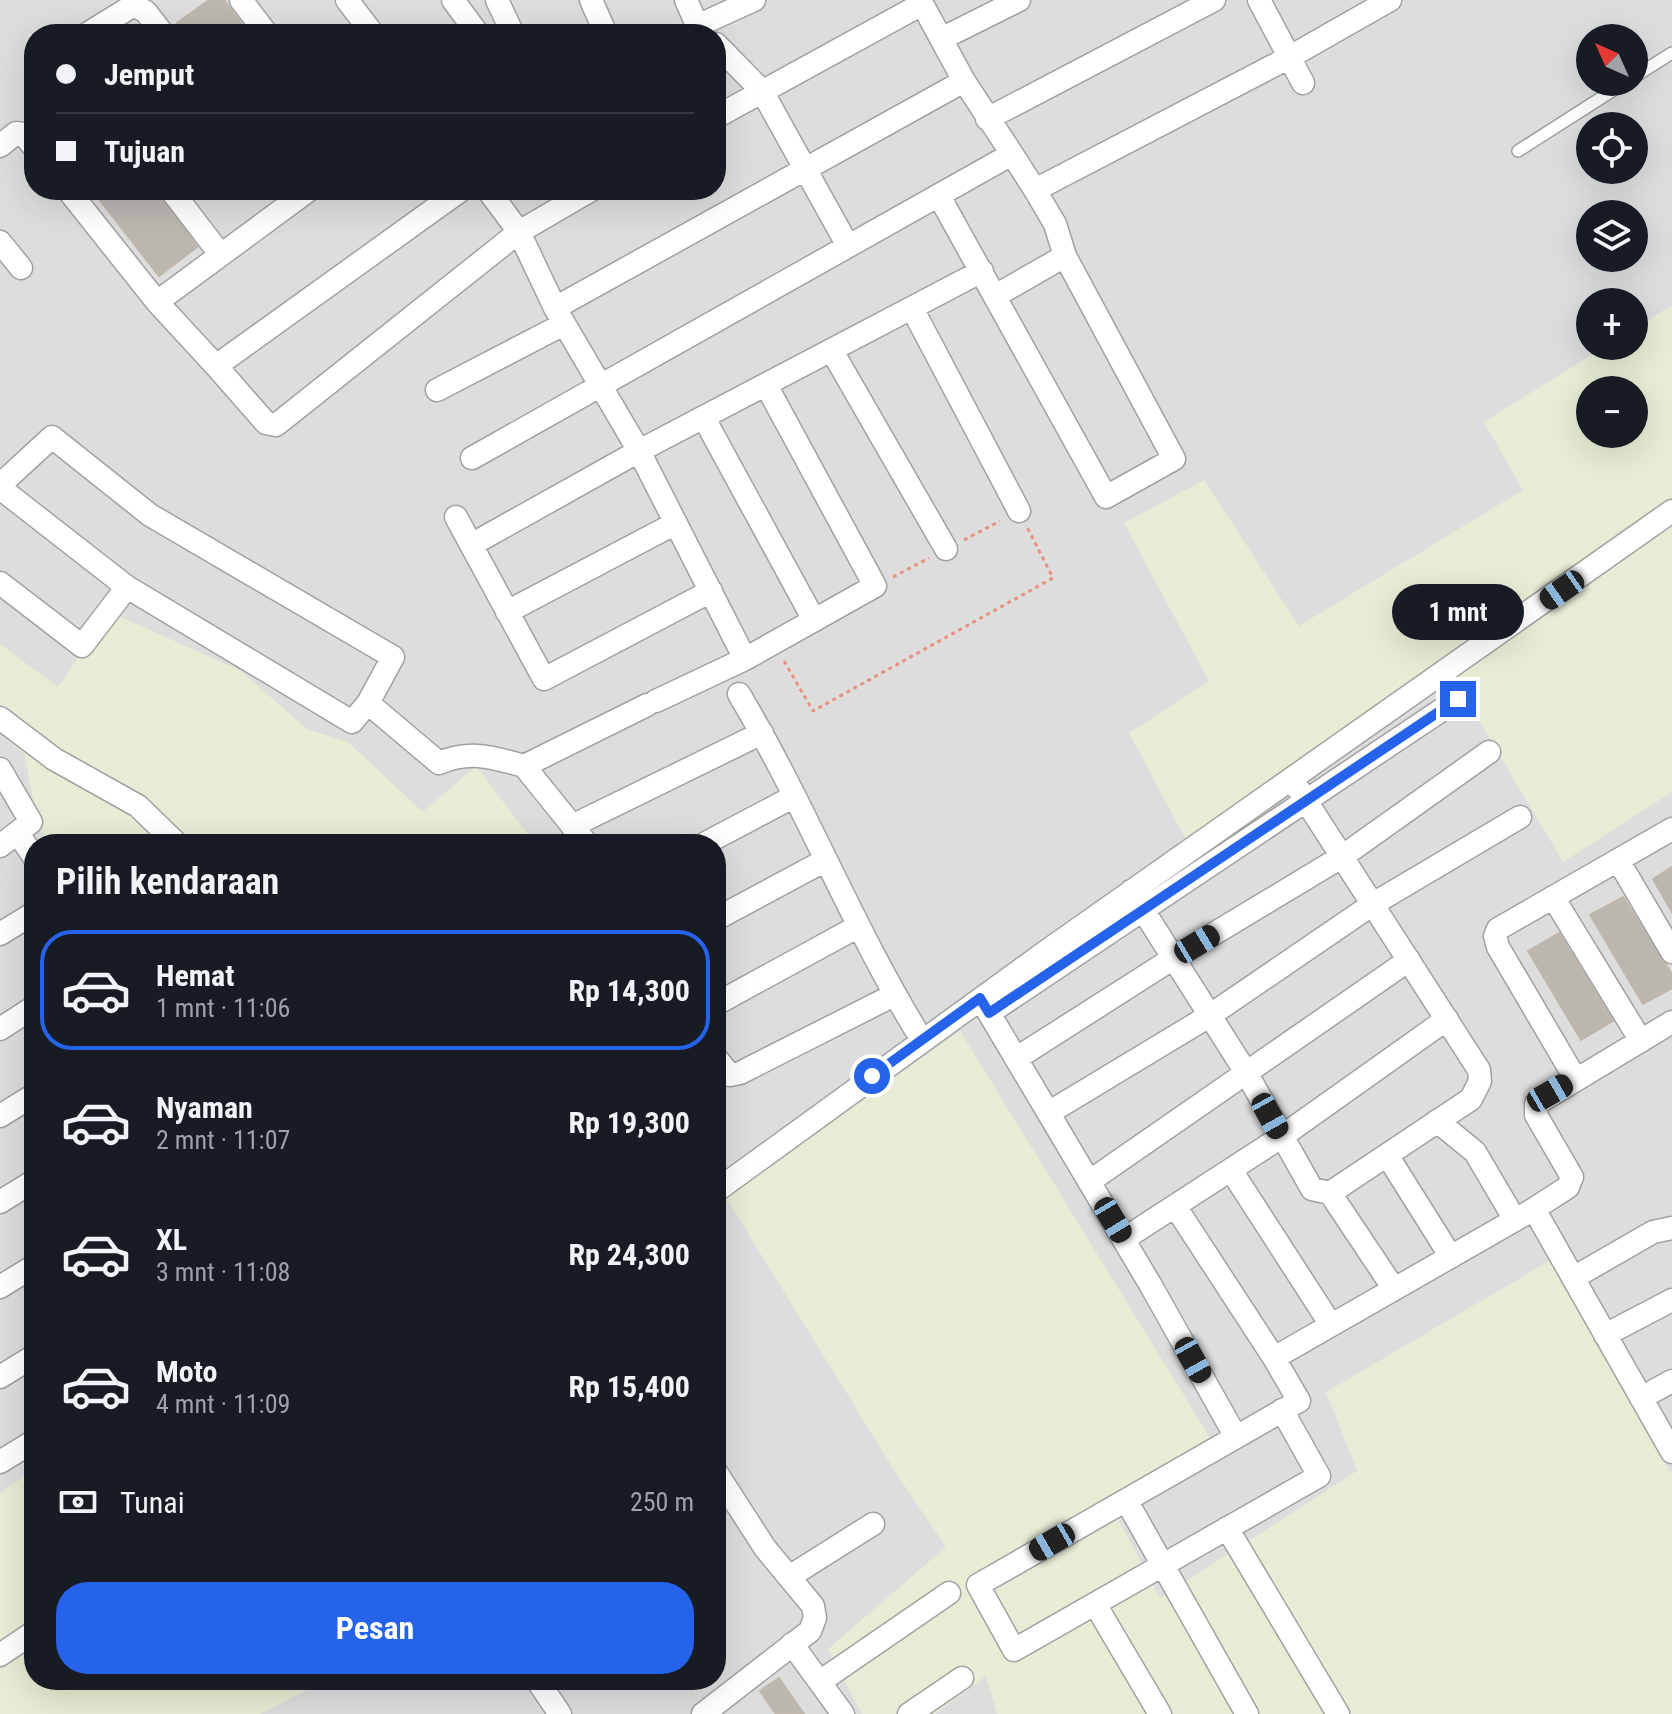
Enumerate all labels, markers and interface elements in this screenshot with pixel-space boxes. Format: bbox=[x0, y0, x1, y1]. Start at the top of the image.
north arrow bbox=[1576, 24, 1648, 96]
map controls bbox=[1576, 24, 1648, 448]
text: Jemput bbox=[104, 57, 194, 92]
button: locate bbox=[1576, 112, 1648, 184]
text: Tujuan bbox=[104, 134, 185, 169]
button: layers bbox=[1576, 200, 1648, 272]
button: + bbox=[1576, 288, 1648, 360]
button: − bbox=[1576, 376, 1648, 448]
car bbox=[1535, 566, 1589, 614]
callout: 1 mnt bbox=[1392, 583, 1524, 639]
text: 1 mnt bbox=[1428, 597, 1488, 627]
route end bbox=[1440, 681, 1476, 717]
text: Pilih kendaraan bbox=[56, 861, 279, 903]
car bbox=[1170, 921, 1224, 967]
icon: car bbox=[60, 954, 132, 1026]
text: Hemat bbox=[156, 958, 234, 993]
text: Rp 14,300 bbox=[568, 973, 690, 1008]
text: 1 mnt · 11:06 bbox=[156, 993, 290, 1023]
route start bbox=[854, 1058, 890, 1094]
car bbox=[1523, 1071, 1577, 1115]
icon: car bbox=[60, 1086, 132, 1158]
car bbox=[1248, 1089, 1292, 1143]
text: Nyaman bbox=[156, 1090, 253, 1125]
text: Rp 19,300 bbox=[568, 1105, 690, 1140]
text: 2 mnt · 11:07 bbox=[156, 1125, 290, 1155]
car bbox=[1090, 1193, 1136, 1247]
icon: car bbox=[60, 1218, 132, 1290]
text: XL bbox=[156, 1222, 187, 1257]
text: Rp 24,300 bbox=[568, 1237, 690, 1272]
text: 3 mnt · 11:08 bbox=[156, 1257, 290, 1287]
car bbox=[1171, 1333, 1215, 1387]
icon: car bbox=[60, 1350, 132, 1422]
text: Moto bbox=[156, 1354, 217, 1389]
text: Rp 15,400 bbox=[568, 1369, 690, 1404]
text: 4 mnt · 11:09 bbox=[156, 1389, 290, 1419]
icon: cash bbox=[56, 1480, 100, 1524]
text: Tunai bbox=[120, 1485, 185, 1520]
text: 250 m bbox=[630, 1487, 694, 1517]
car bbox=[1025, 1520, 1079, 1564]
button: Pesan bbox=[56, 1582, 694, 1674]

